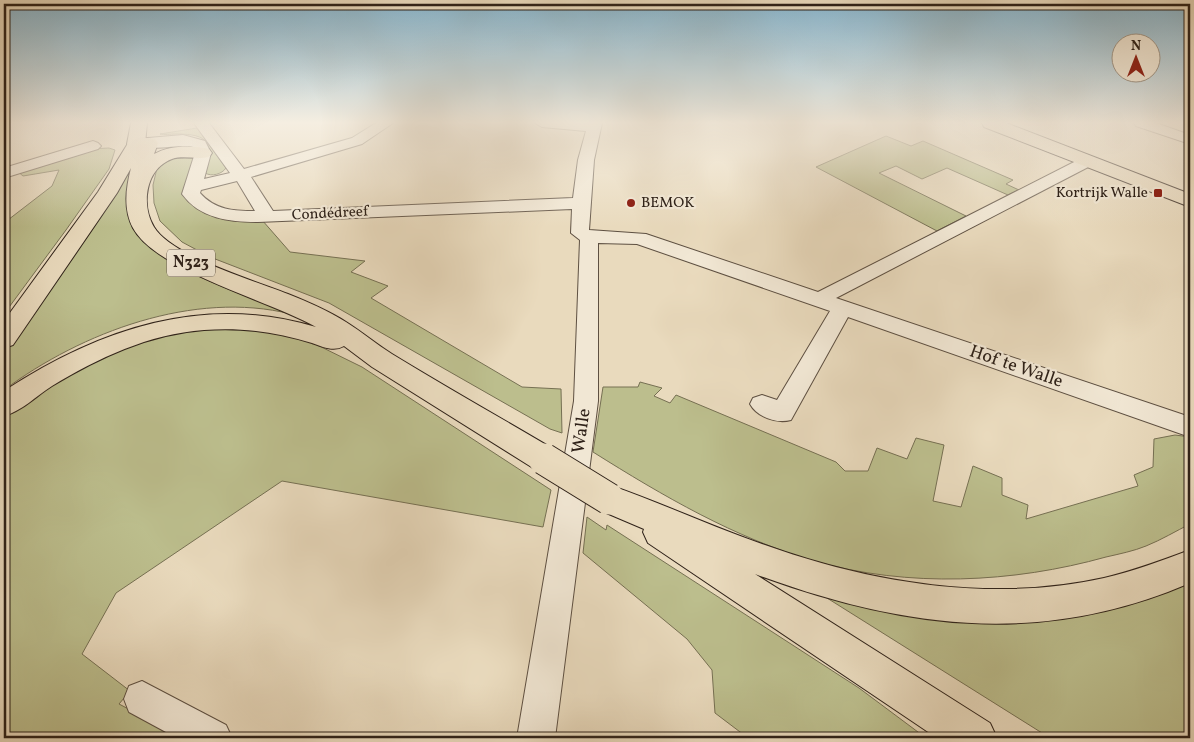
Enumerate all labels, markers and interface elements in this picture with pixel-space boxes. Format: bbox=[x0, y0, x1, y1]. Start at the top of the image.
north arrow bbox=[1112, 32, 1162, 82]
text: N bbox=[1131, 37, 1141, 56]
place label: Kortrijk Walle bbox=[1056, 183, 1148, 204]
marker: Kortrijk Walle bbox=[1152, 187, 1164, 199]
place label: BEMOK bbox=[641, 193, 694, 214]
marker: BEMOK bbox=[625, 197, 637, 209]
street label: Condédreef bbox=[291, 201, 371, 226]
road number: N323 bbox=[167, 250, 215, 276]
street label: Hof te Walle bbox=[966, 339, 1066, 395]
street label: Walle bbox=[566, 407, 598, 455]

